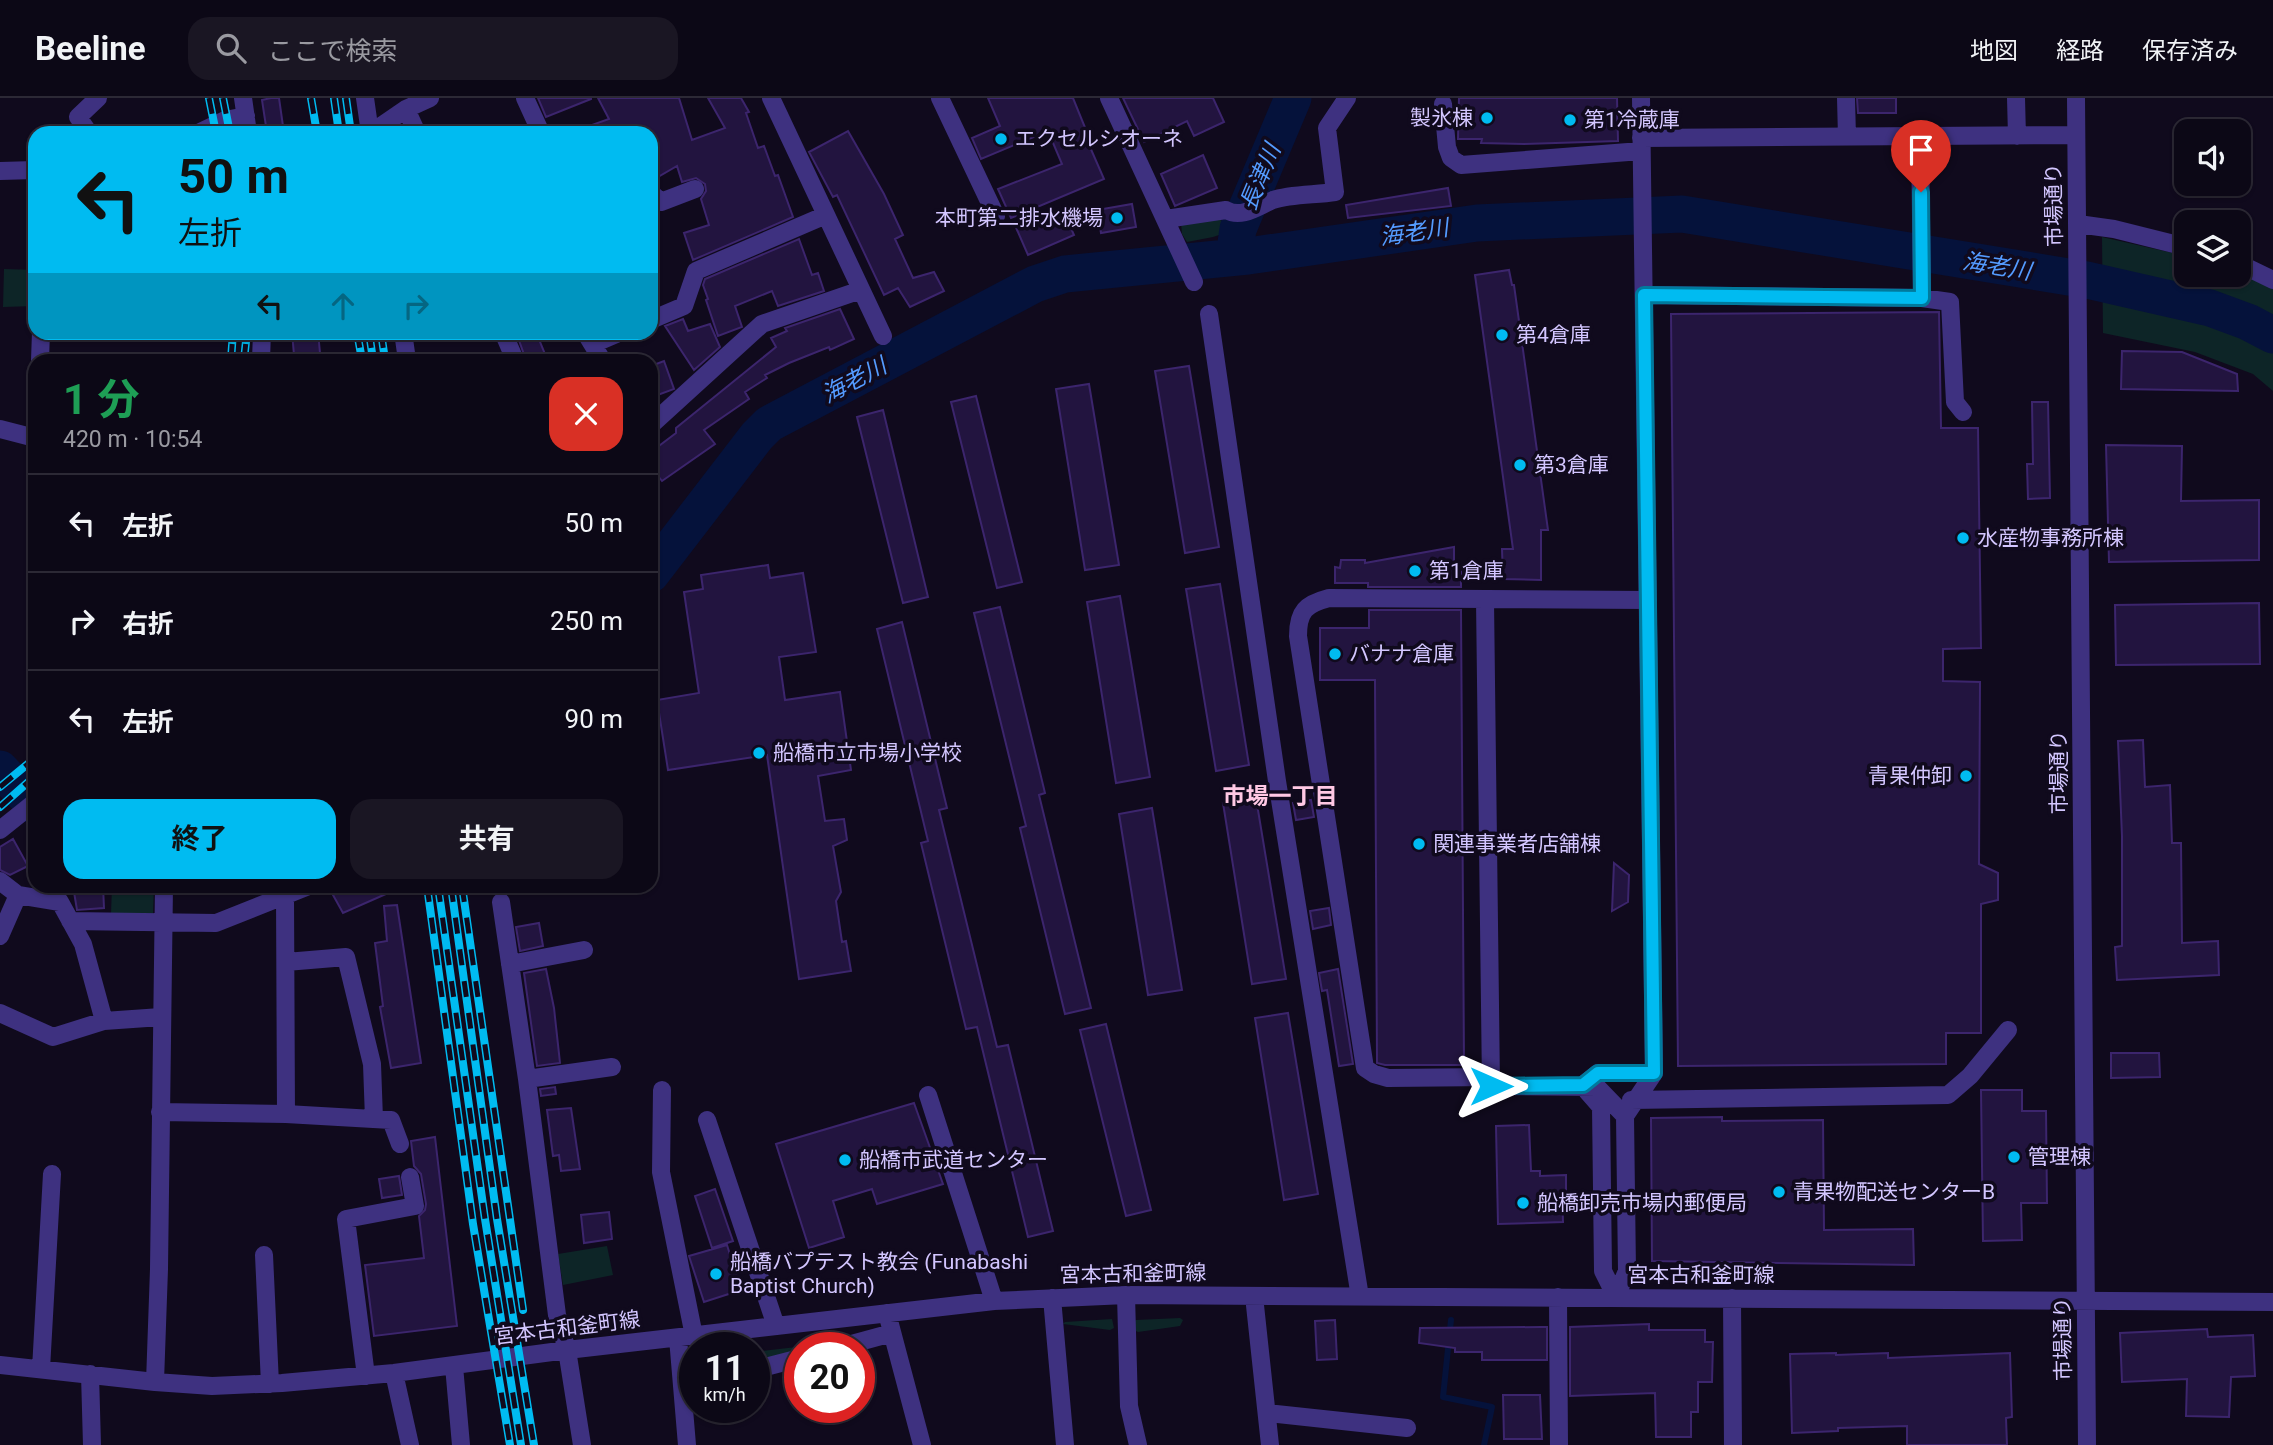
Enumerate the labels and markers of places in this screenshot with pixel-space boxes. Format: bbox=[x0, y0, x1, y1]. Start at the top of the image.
place label: 製氷棟 bbox=[1410, 106, 1473, 130]
place label: 第1冷蔵庫 bbox=[1584, 108, 1680, 132]
marker: 製氷棟 bbox=[1479, 110, 1495, 126]
marker: 第1冷蔵庫 bbox=[1562, 112, 1578, 128]
pin bbox=[1891, 120, 1951, 192]
place label: エクセルシオーネ bbox=[1015, 127, 1183, 151]
marker: エクセルシオーネ bbox=[993, 131, 1009, 147]
place label: 本町第二排水機場 bbox=[935, 206, 1103, 230]
marker: 本町第二排水機場 bbox=[1109, 210, 1125, 226]
place label: 第4倉庫 bbox=[1516, 323, 1591, 347]
marker: 第4倉庫 bbox=[1494, 327, 1510, 343]
place label: 第3倉庫 bbox=[1534, 453, 1609, 477]
marker: 第3倉庫 bbox=[1512, 457, 1528, 473]
place label: 水産物事務所棟 bbox=[1977, 526, 2124, 550]
marker: 水産物事務所棟 bbox=[1955, 530, 1971, 546]
place label: 第1倉庫 bbox=[1429, 559, 1504, 583]
marker: 第1倉庫 bbox=[1407, 563, 1423, 579]
place label: バナナ倉庫 bbox=[1349, 642, 1454, 666]
marker: バナナ倉庫 bbox=[1327, 646, 1343, 662]
place label: 船橋市立市場小学校 bbox=[773, 741, 962, 765]
marker: 船橋市立市場小学校 bbox=[751, 745, 767, 761]
place label: 青果仲卸 bbox=[1868, 764, 1952, 788]
marker: 青果仲卸 bbox=[1958, 768, 1974, 784]
place label: 関連事業者店舗棟 bbox=[1433, 832, 1601, 856]
marker: 関連事業者店舗棟 bbox=[1411, 836, 1427, 852]
place label: 管理棟 bbox=[2028, 1145, 2091, 1169]
place label: 船橋市武道センター bbox=[859, 1148, 1048, 1172]
marker: 管理棟 bbox=[2006, 1149, 2022, 1165]
marker: 船橋市武道センター bbox=[837, 1152, 853, 1168]
place label: 青果物配送センターB bbox=[1793, 1180, 1995, 1204]
marker: 青果物配送センターB bbox=[1771, 1184, 1787, 1200]
place label: 船橋卸売市場内郵便局 bbox=[1537, 1191, 1747, 1215]
marker: 船橋卸売市場内郵便局 bbox=[1515, 1195, 1531, 1211]
place label: 船橋バプテスト教会 (Funabashi Baptist Church) bbox=[730, 1250, 1028, 1298]
marker: 船橋バプテスト教会 (Funabashi Baptist Church) bbox=[708, 1266, 724, 1282]

